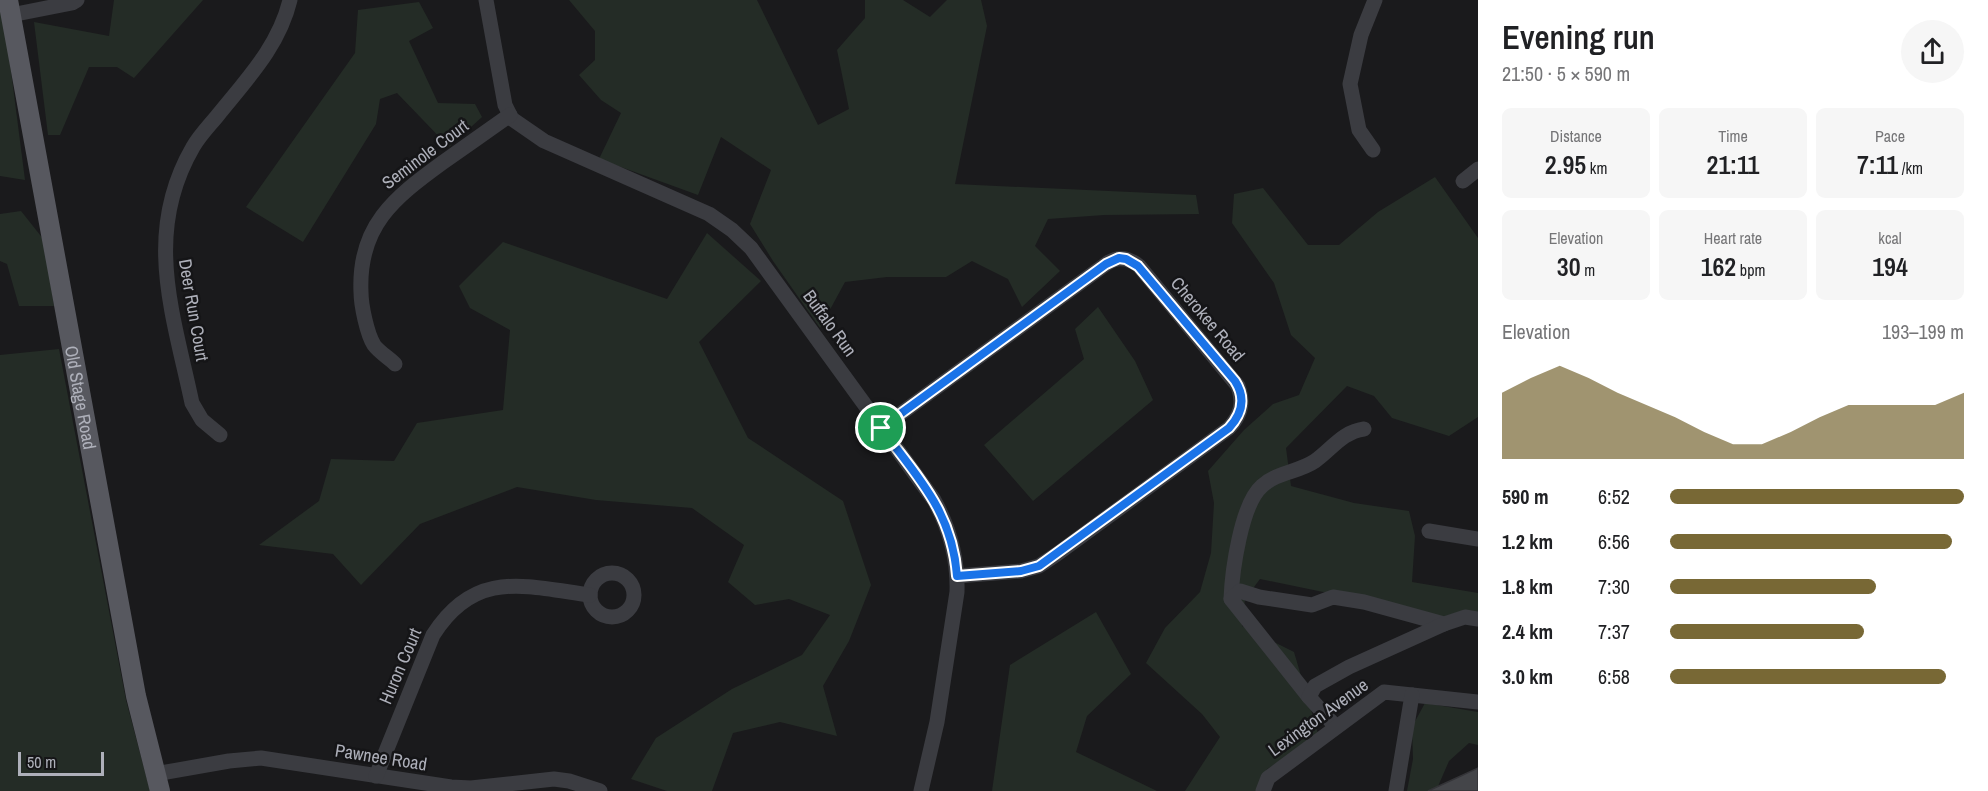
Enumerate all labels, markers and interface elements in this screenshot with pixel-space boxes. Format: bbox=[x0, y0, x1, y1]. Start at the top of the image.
text: Evening run bbox=[1502, 15, 1655, 59]
button: share bbox=[1901, 20, 1964, 83]
text: 21:50 · 5 × 590 m bbox=[1502, 60, 1630, 87]
street label: Seminole Court bbox=[377, 113, 473, 195]
text: Distance bbox=[1550, 125, 1602, 147]
text: Time bbox=[1718, 125, 1748, 147]
text: Pace bbox=[1875, 125, 1905, 147]
text: 2.95 bbox=[1545, 147, 1586, 182]
text: 21:11 bbox=[1707, 147, 1759, 182]
text: 7:11 bbox=[1857, 147, 1898, 182]
text: km bbox=[1586, 157, 1607, 179]
text: /km bbox=[1898, 157, 1923, 179]
text: Elevation bbox=[1549, 227, 1603, 249]
text: Heart rate bbox=[1704, 227, 1762, 249]
text: kcal bbox=[1878, 227, 1902, 249]
text: 30 bbox=[1557, 249, 1581, 284]
text: 162 bbox=[1701, 249, 1736, 284]
text: 194 bbox=[1872, 249, 1908, 284]
street label: Deer Run Court bbox=[173, 257, 215, 363]
text: m bbox=[1581, 259, 1595, 281]
text: bpm bbox=[1736, 259, 1765, 281]
street label: Cherokee Road bbox=[1165, 271, 1251, 367]
street label: Buffalo Run bbox=[797, 285, 863, 361]
text: Elevation bbox=[1502, 318, 1570, 345]
text: 193–199 m bbox=[1882, 318, 1964, 345]
street label: Old Stage Road bbox=[59, 343, 103, 451]
pin bbox=[855, 402, 906, 453]
icon: arrive bbox=[864, 411, 897, 444]
text: 590 m bbox=[1502, 483, 1549, 510]
text: 6:52 bbox=[1598, 483, 1630, 510]
text: 1.2 km bbox=[1502, 528, 1553, 555]
text: 6:56 bbox=[1598, 528, 1630, 555]
text: 1.8 km bbox=[1502, 573, 1553, 600]
text: 7:30 bbox=[1598, 573, 1630, 600]
text: 2.4 km bbox=[1502, 618, 1553, 645]
text: 7:37 bbox=[1598, 618, 1630, 645]
street label: Huron Court bbox=[373, 624, 427, 708]
text: 3.0 km bbox=[1502, 663, 1553, 690]
text: 6:58 bbox=[1598, 663, 1630, 690]
street label: Lexington Avenue bbox=[1263, 672, 1373, 762]
street label: Pawnee Road bbox=[333, 737, 429, 777]
scale bar bbox=[18, 749, 104, 776]
text: 50 m bbox=[27, 751, 56, 773]

